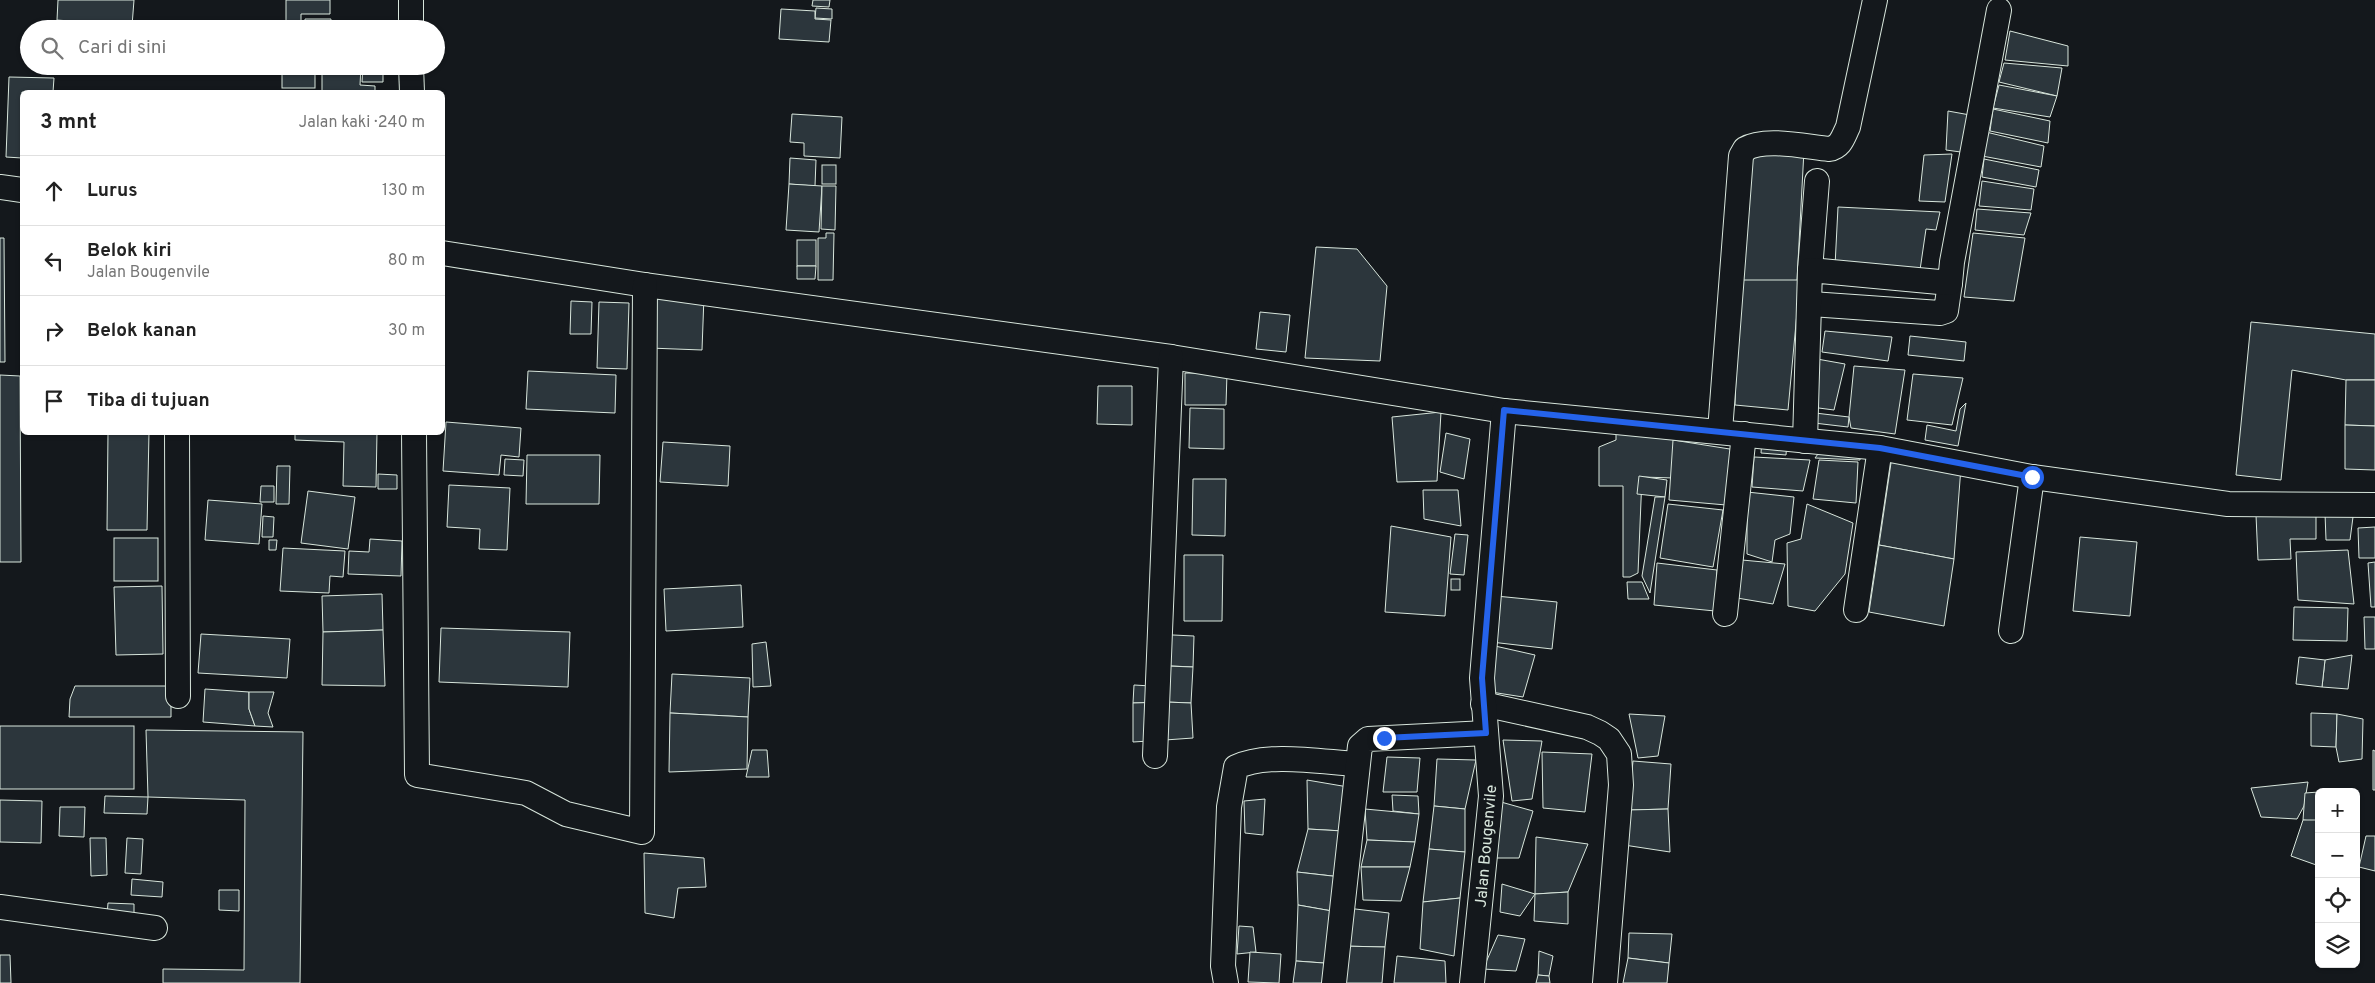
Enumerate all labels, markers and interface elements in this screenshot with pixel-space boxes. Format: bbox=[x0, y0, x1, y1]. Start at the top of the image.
search box bbox=[20, 20, 445, 75]
icon: search bbox=[38, 34, 66, 62]
text: Cari di sini bbox=[78, 36, 166, 60]
text: 3 mnt bbox=[40, 109, 97, 136]
text: Jalan kaki · 240 m bbox=[299, 113, 425, 133]
icon: ahead bbox=[40, 177, 68, 205]
text: Lurus bbox=[87, 179, 138, 203]
text: 130 m bbox=[382, 181, 425, 201]
text: Belok kiri bbox=[87, 239, 172, 263]
icon: left bbox=[40, 247, 68, 275]
text: 80 m bbox=[388, 251, 425, 271]
text: Jalan Bougenvile bbox=[87, 263, 210, 283]
icon: right bbox=[40, 317, 68, 345]
text: Belok kanan bbox=[87, 319, 197, 343]
text: 30 m bbox=[388, 321, 425, 341]
icon: arrive bbox=[40, 387, 68, 415]
text: Tiba di tujuan bbox=[87, 389, 210, 413]
route start bbox=[2021, 466, 2044, 489]
route end bbox=[1373, 727, 1396, 750]
street label: Jalan Bougenvile bbox=[1472, 784, 1502, 908]
map controls bbox=[2315, 788, 2360, 968]
button: + bbox=[2315, 788, 2360, 833]
button: − bbox=[2315, 833, 2360, 878]
button: locate bbox=[2315, 878, 2360, 923]
button: layers bbox=[2315, 923, 2360, 968]

